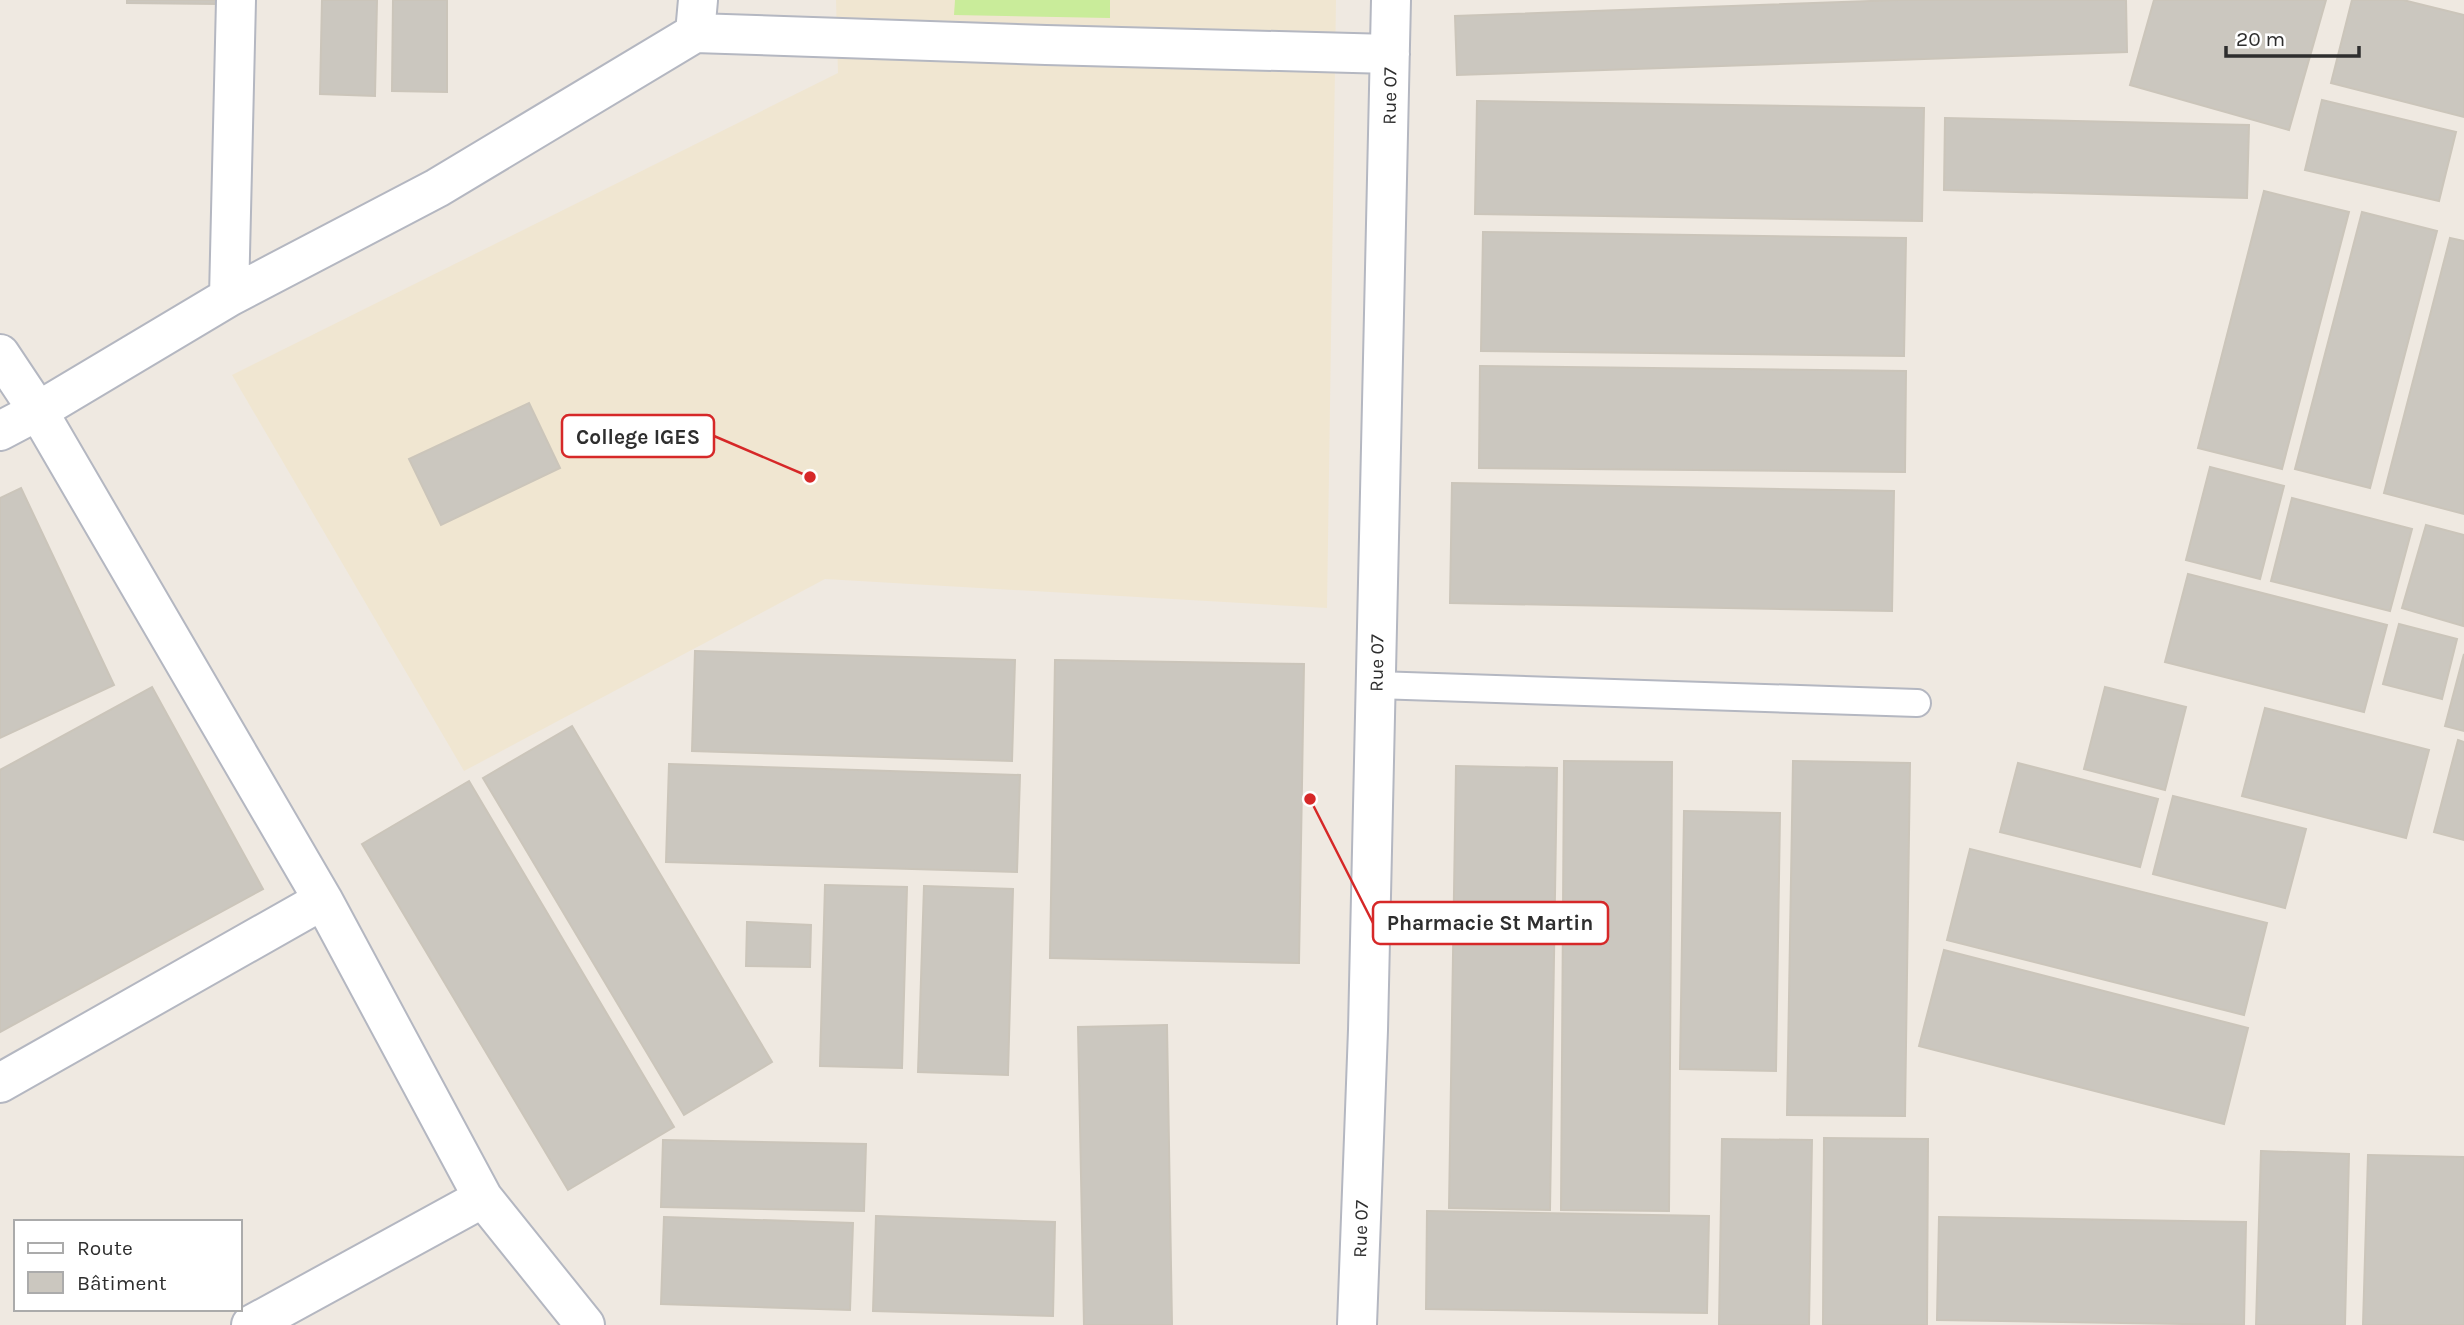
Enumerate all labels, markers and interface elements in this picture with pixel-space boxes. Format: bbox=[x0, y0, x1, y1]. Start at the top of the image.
scale bar bbox=[2226, 14, 2359, 58]
text: 20 m bbox=[2236, 27, 2285, 51]
street label: Rue 07 bbox=[1378, 67, 1402, 125]
callout: College IGES bbox=[562, 415, 714, 457]
text: College IGES bbox=[576, 425, 700, 449]
street label: Rue 07 bbox=[1365, 634, 1389, 692]
callout: Pharmacie St Martin bbox=[1373, 902, 1608, 944]
text: Pharmacie St Martin bbox=[1387, 911, 1593, 935]
street label: Rue 07 bbox=[1349, 1200, 1373, 1258]
legend bbox=[14, 1220, 242, 1311]
text: Route bbox=[77, 1236, 133, 1260]
text: Bâtiment bbox=[77, 1271, 167, 1295]

